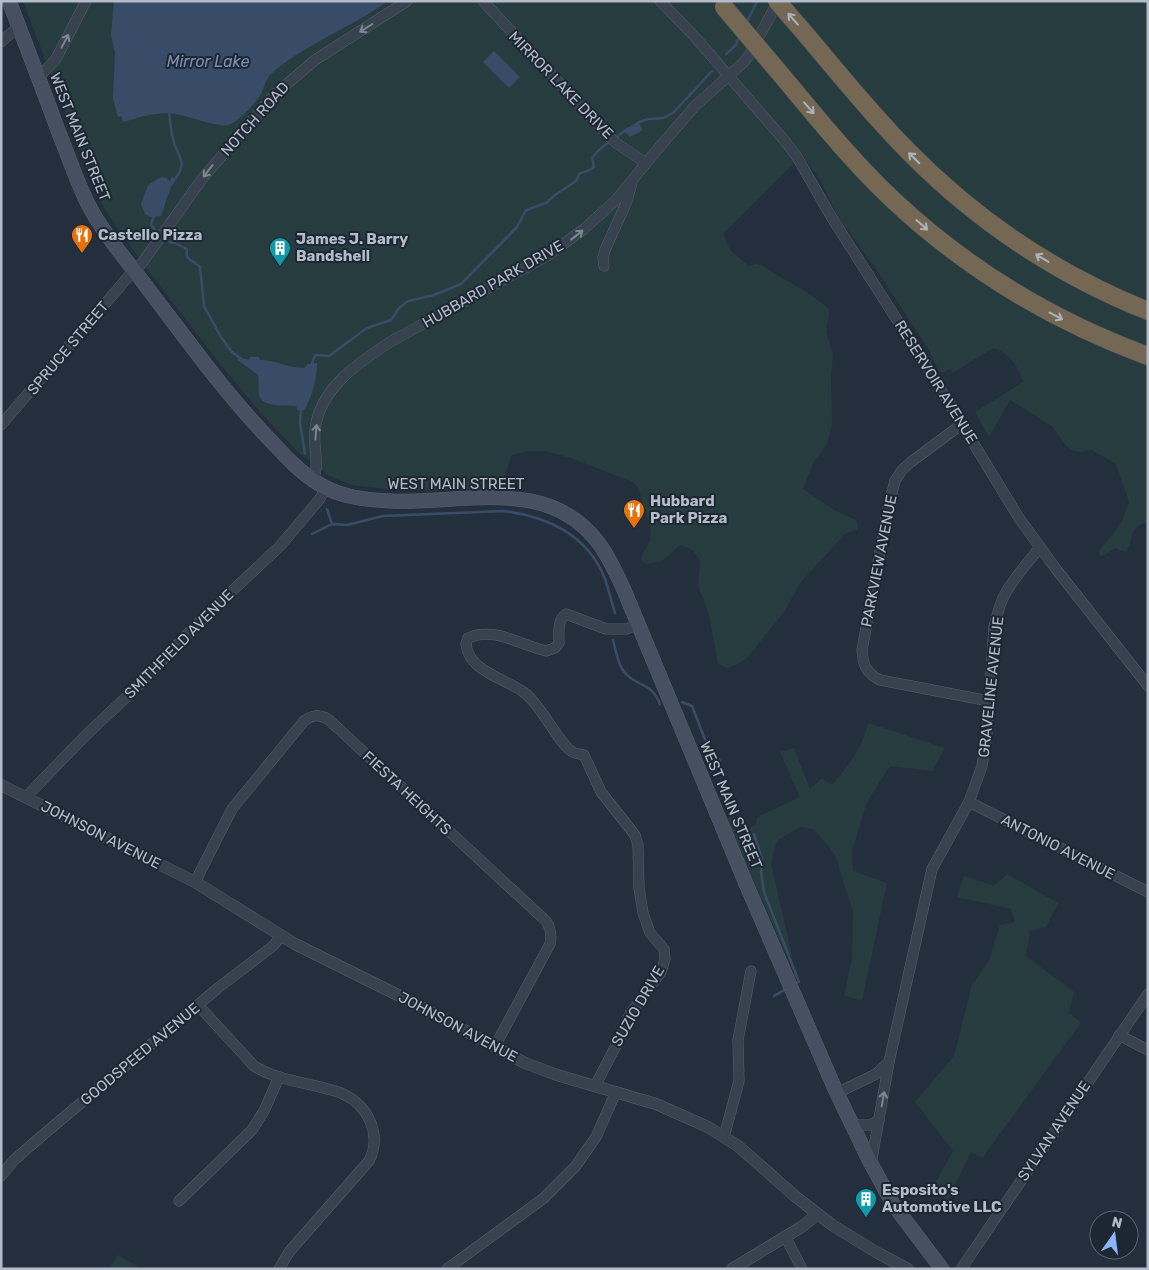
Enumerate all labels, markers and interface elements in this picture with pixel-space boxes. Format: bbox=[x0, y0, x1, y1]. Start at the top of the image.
one-way arrow bbox=[787, 13, 798, 26]
one-way arrow bbox=[360, 23, 374, 33]
street label: MIRROR LAKE DRIVE bbox=[505, 27, 617, 143]
one-way arrow bbox=[60, 34, 70, 49]
water label: Mirror Lake bbox=[167, 52, 249, 71]
street label: WEST MAIN STREET bbox=[46, 70, 114, 204]
street label: NOTCH ROAD bbox=[217, 78, 293, 160]
one-way arrow bbox=[804, 101, 815, 114]
one-way arrow bbox=[909, 152, 921, 164]
one-way arrow bbox=[203, 164, 214, 177]
one-way arrow bbox=[915, 219, 928, 231]
restaurant icon: Castello Pizza bbox=[70, 223, 94, 254]
place label: Castello Pizza bbox=[98, 226, 203, 244]
one-way arrow bbox=[571, 229, 584, 240]
place label: James J. Barry Bandshell bbox=[296, 230, 408, 265]
building icon: James J. Barry Bandshell bbox=[268, 236, 292, 267]
street label: HUBBARD PARK DRIVE bbox=[419, 236, 567, 332]
one-way arrow bbox=[1035, 252, 1049, 263]
street label: SPRUCE STREET bbox=[24, 297, 113, 398]
one-way arrow bbox=[1048, 312, 1063, 321]
street label: RESERVOIR AVENUE bbox=[891, 317, 981, 447]
one-way arrow bbox=[311, 424, 320, 440]
street label: WEST MAIN STREET bbox=[387, 475, 525, 493]
place label: Hubbard Park Pizza bbox=[650, 492, 728, 527]
street label: PARKVIEW AVENUE bbox=[857, 493, 901, 629]
restaurant icon: Hubbard Park Pizza bbox=[622, 498, 646, 529]
street label: SMITHFIELD AVENUE bbox=[121, 586, 237, 702]
street label: GRAVELINE AVENUE bbox=[975, 616, 1007, 758]
street label: WEST MAIN STREET bbox=[696, 738, 766, 872]
street label: FIESTA HEIGHTS bbox=[359, 747, 455, 839]
street label: JOHNSON AVENUE bbox=[38, 797, 164, 873]
street label: ANTONIO AVENUE bbox=[998, 811, 1118, 883]
street label: SUZIO DRIVE bbox=[608, 963, 668, 1049]
street label: JOHNSON AVENUE bbox=[395, 988, 521, 1066]
street label: GOODSPEED AVENUE bbox=[77, 999, 203, 1109]
street label: SYLVAN AVENUE bbox=[1014, 1078, 1094, 1184]
one-way arrow bbox=[878, 1092, 888, 1108]
place label: Esposito's Automotive LLC bbox=[882, 1181, 1002, 1216]
building icon: Esposito's Automotive LLC bbox=[854, 1187, 878, 1218]
north arrow bbox=[1089, 1210, 1139, 1260]
text: N bbox=[1110, 1213, 1124, 1232]

